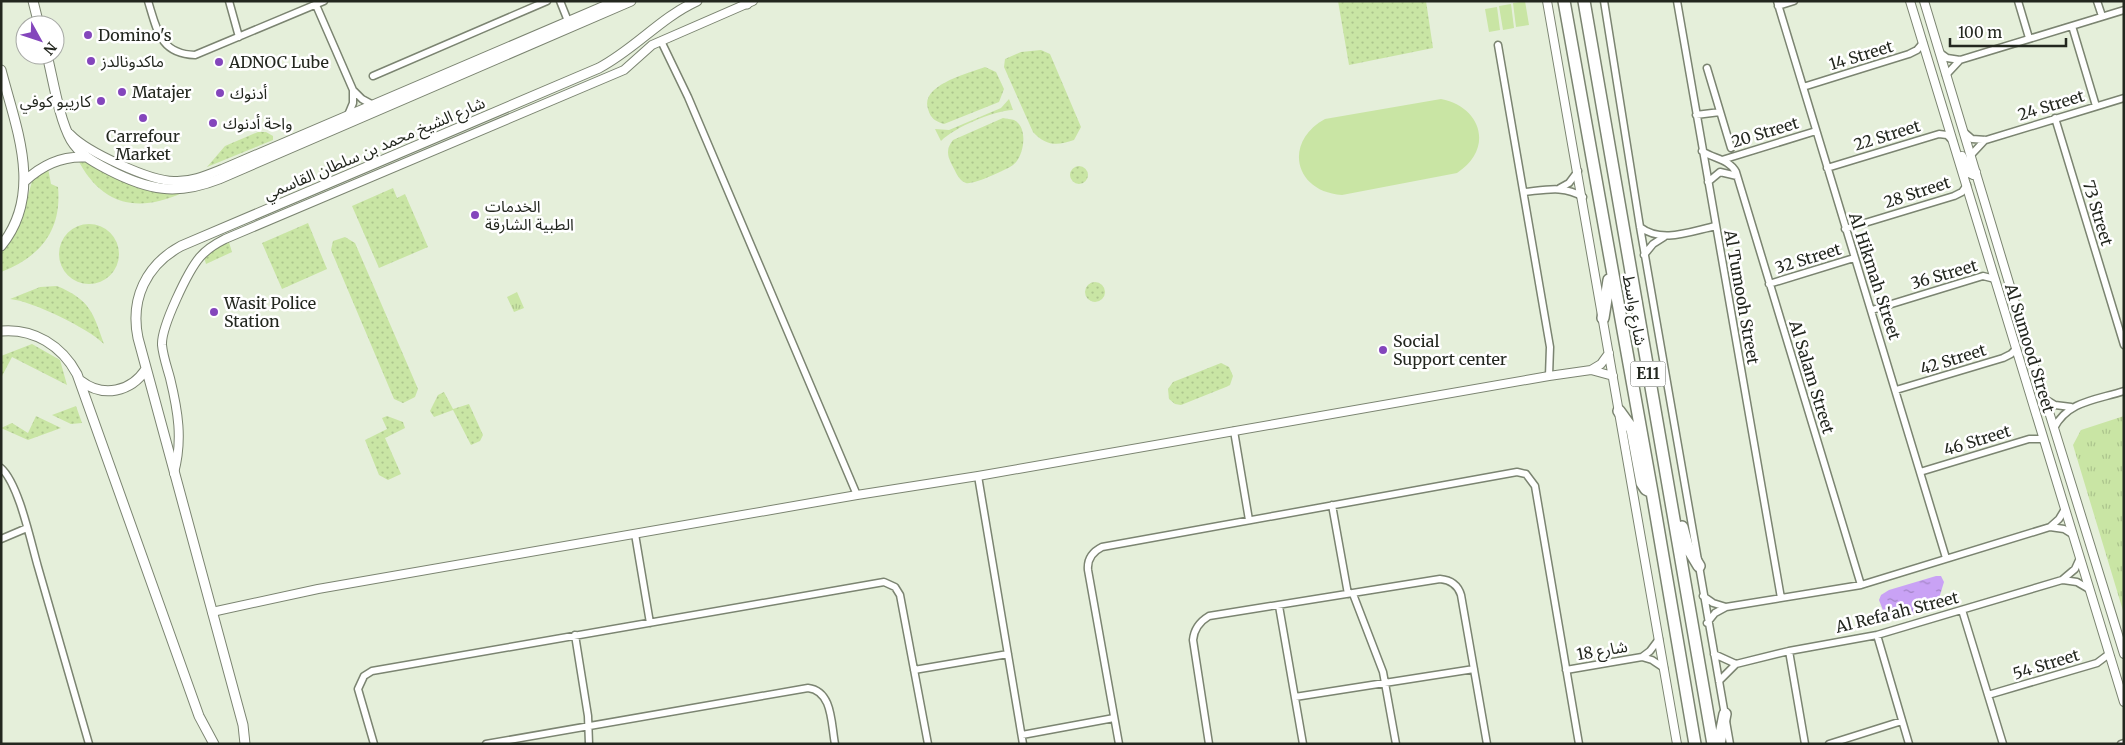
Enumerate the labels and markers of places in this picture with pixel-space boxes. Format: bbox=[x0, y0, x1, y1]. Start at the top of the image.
place label: Domino's bbox=[98, 25, 172, 45]
marker: Domino's bbox=[82, 29, 94, 41]
place label: ماكدونالدز bbox=[100, 51, 164, 71]
place label: ADNOC Lube bbox=[228, 52, 329, 72]
marker: ماكدونالدز bbox=[85, 55, 97, 67]
marker: ADNOC Lube bbox=[213, 56, 225, 68]
place label: Matajer bbox=[132, 82, 191, 102]
place label: أدنوك bbox=[230, 83, 267, 103]
marker: Matajer bbox=[116, 86, 128, 98]
marker: أدنوك bbox=[214, 87, 226, 99]
place label: كاريبو كوفي bbox=[20, 91, 91, 114]
marker: كاريبو كوفي bbox=[95, 95, 107, 107]
marker: Carrefour Market bbox=[137, 112, 149, 124]
place label: واحة أدنوك bbox=[223, 113, 292, 133]
marker: واحة أدنوك bbox=[207, 117, 219, 129]
place label: Carrefour Market bbox=[106, 126, 180, 164]
place label: الخدمات الطبية الشارقة bbox=[485, 196, 574, 234]
marker: الخدمات الطبية الشارقة bbox=[469, 209, 481, 221]
place label: Wasit Police Station bbox=[223, 293, 316, 331]
marker: Wasit Police Station bbox=[208, 306, 220, 318]
place label: Social Support center bbox=[1393, 331, 1507, 369]
marker: Social Support center bbox=[1377, 344, 1389, 356]

